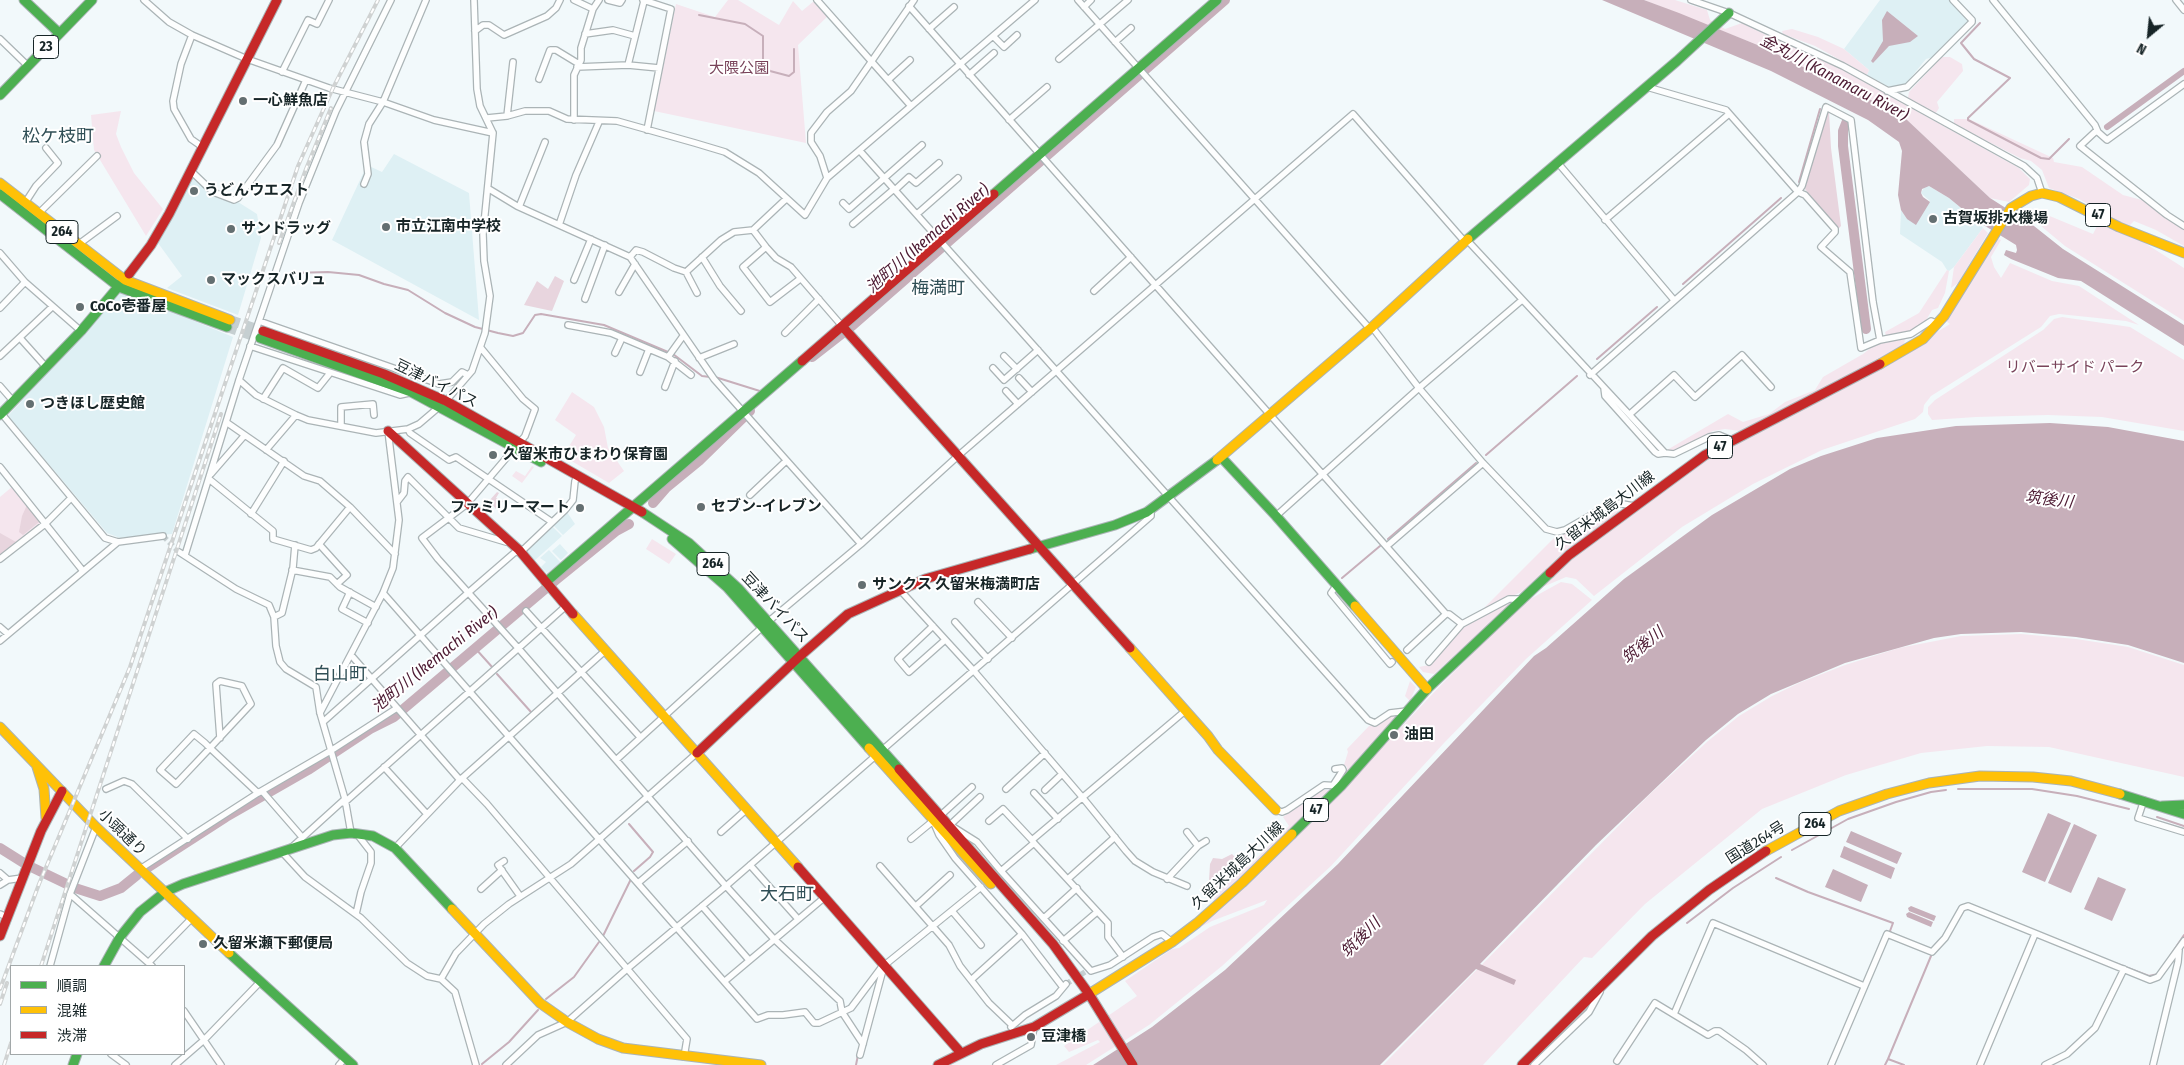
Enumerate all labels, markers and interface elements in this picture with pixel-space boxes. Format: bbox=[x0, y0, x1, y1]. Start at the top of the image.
north arrow bbox=[2124, 10, 2174, 60]
water label: 金丸川 (Kanamaru River) bbox=[1757, 31, 1911, 125]
road number: 23 bbox=[34, 36, 58, 58]
text: N bbox=[2134, 39, 2149, 58]
park label: 大隈公園 bbox=[709, 60, 769, 78]
place label: 一心鮮魚店 bbox=[253, 92, 328, 110]
marker: 一心鮮魚店 bbox=[237, 95, 249, 107]
district label: 松ケ枝町 bbox=[22, 126, 94, 148]
water label: 池町川 (Ikemachi River) bbox=[862, 180, 994, 298]
place label: うどんウエスト bbox=[204, 182, 309, 200]
marker: うどんウエスト bbox=[188, 185, 200, 197]
road number: 47 bbox=[2086, 204, 2110, 226]
place label: 古賀坂排水機場 bbox=[1943, 210, 2048, 228]
marker: 古賀坂排水機場 bbox=[1927, 213, 1939, 225]
place label: 市立江南中学校 bbox=[396, 218, 501, 236]
road number: 264 bbox=[46, 220, 78, 243]
place label: サンドラッグ bbox=[241, 220, 331, 238]
marker: 市立江南中学校 bbox=[380, 221, 392, 233]
marker: サンドラッグ bbox=[225, 223, 237, 235]
place label: マックスバリュ bbox=[221, 271, 326, 289]
marker: マックスバリュ bbox=[205, 274, 217, 286]
district label: 梅満町 bbox=[911, 278, 965, 300]
place label: CoCo壱番屋 bbox=[90, 298, 166, 316]
marker: CoCo壱番屋 bbox=[74, 301, 86, 313]
street label: 豆津バイパス bbox=[392, 356, 480, 412]
park label: リバーサイド パーク bbox=[2006, 359, 2144, 377]
place label: つきほし歴史館 bbox=[40, 395, 145, 413]
marker: つきほし歴史館 bbox=[24, 398, 36, 410]
road number: 47 bbox=[1708, 436, 1732, 458]
place label: 久留米市ひまわり保育園 bbox=[503, 446, 668, 464]
marker: 久留米市ひまわり保育園 bbox=[487, 449, 499, 461]
street label: 久留米城島大川線 bbox=[1552, 468, 1658, 554]
water label: 筑後川 bbox=[2024, 488, 2074, 512]
place label: セブン-イレブン bbox=[711, 498, 822, 516]
place label: ファミリーマート bbox=[450, 499, 570, 517]
marker: セブン-イレブン bbox=[695, 501, 707, 513]
marker: ファミリーマート bbox=[574, 502, 586, 514]
road number: 264 bbox=[697, 552, 729, 576]
street label: 豆津バイパス bbox=[738, 569, 812, 647]
place label: サンクス 久留米梅満町店 bbox=[872, 576, 1040, 594]
marker: サンクス 久留米梅満町店 bbox=[856, 579, 868, 591]
water label: 池町川 (Ikemachi River) bbox=[368, 603, 502, 717]
water label: 筑後川 bbox=[1618, 623, 1668, 669]
district label: 白山町 bbox=[313, 664, 367, 686]
place label: 油田 bbox=[1404, 726, 1434, 744]
marker: 油田 bbox=[1388, 729, 1400, 741]
road number: 47 bbox=[1304, 798, 1328, 822]
street label: 小頭通り bbox=[94, 806, 150, 860]
road number: 264 bbox=[1799, 812, 1831, 836]
street label: 久留米城島大川線 bbox=[1188, 818, 1288, 914]
street label: 国道264号 bbox=[1723, 818, 1789, 868]
district label: 大石町 bbox=[760, 884, 814, 906]
water label: 筑後川 bbox=[1337, 914, 1385, 962]
place label: 久留米瀬下郵便局 bbox=[213, 935, 333, 953]
marker: 久留米瀬下郵便局 bbox=[197, 938, 209, 950]
legend bbox=[10, 965, 185, 1055]
text: 順調 bbox=[57, 977, 87, 995]
text: 混雑 bbox=[57, 1002, 87, 1020]
text: 渋滞 bbox=[57, 1027, 87, 1045]
place label: 豆津橋 bbox=[1041, 1028, 1086, 1046]
marker: 豆津橋 bbox=[1025, 1031, 1037, 1043]

